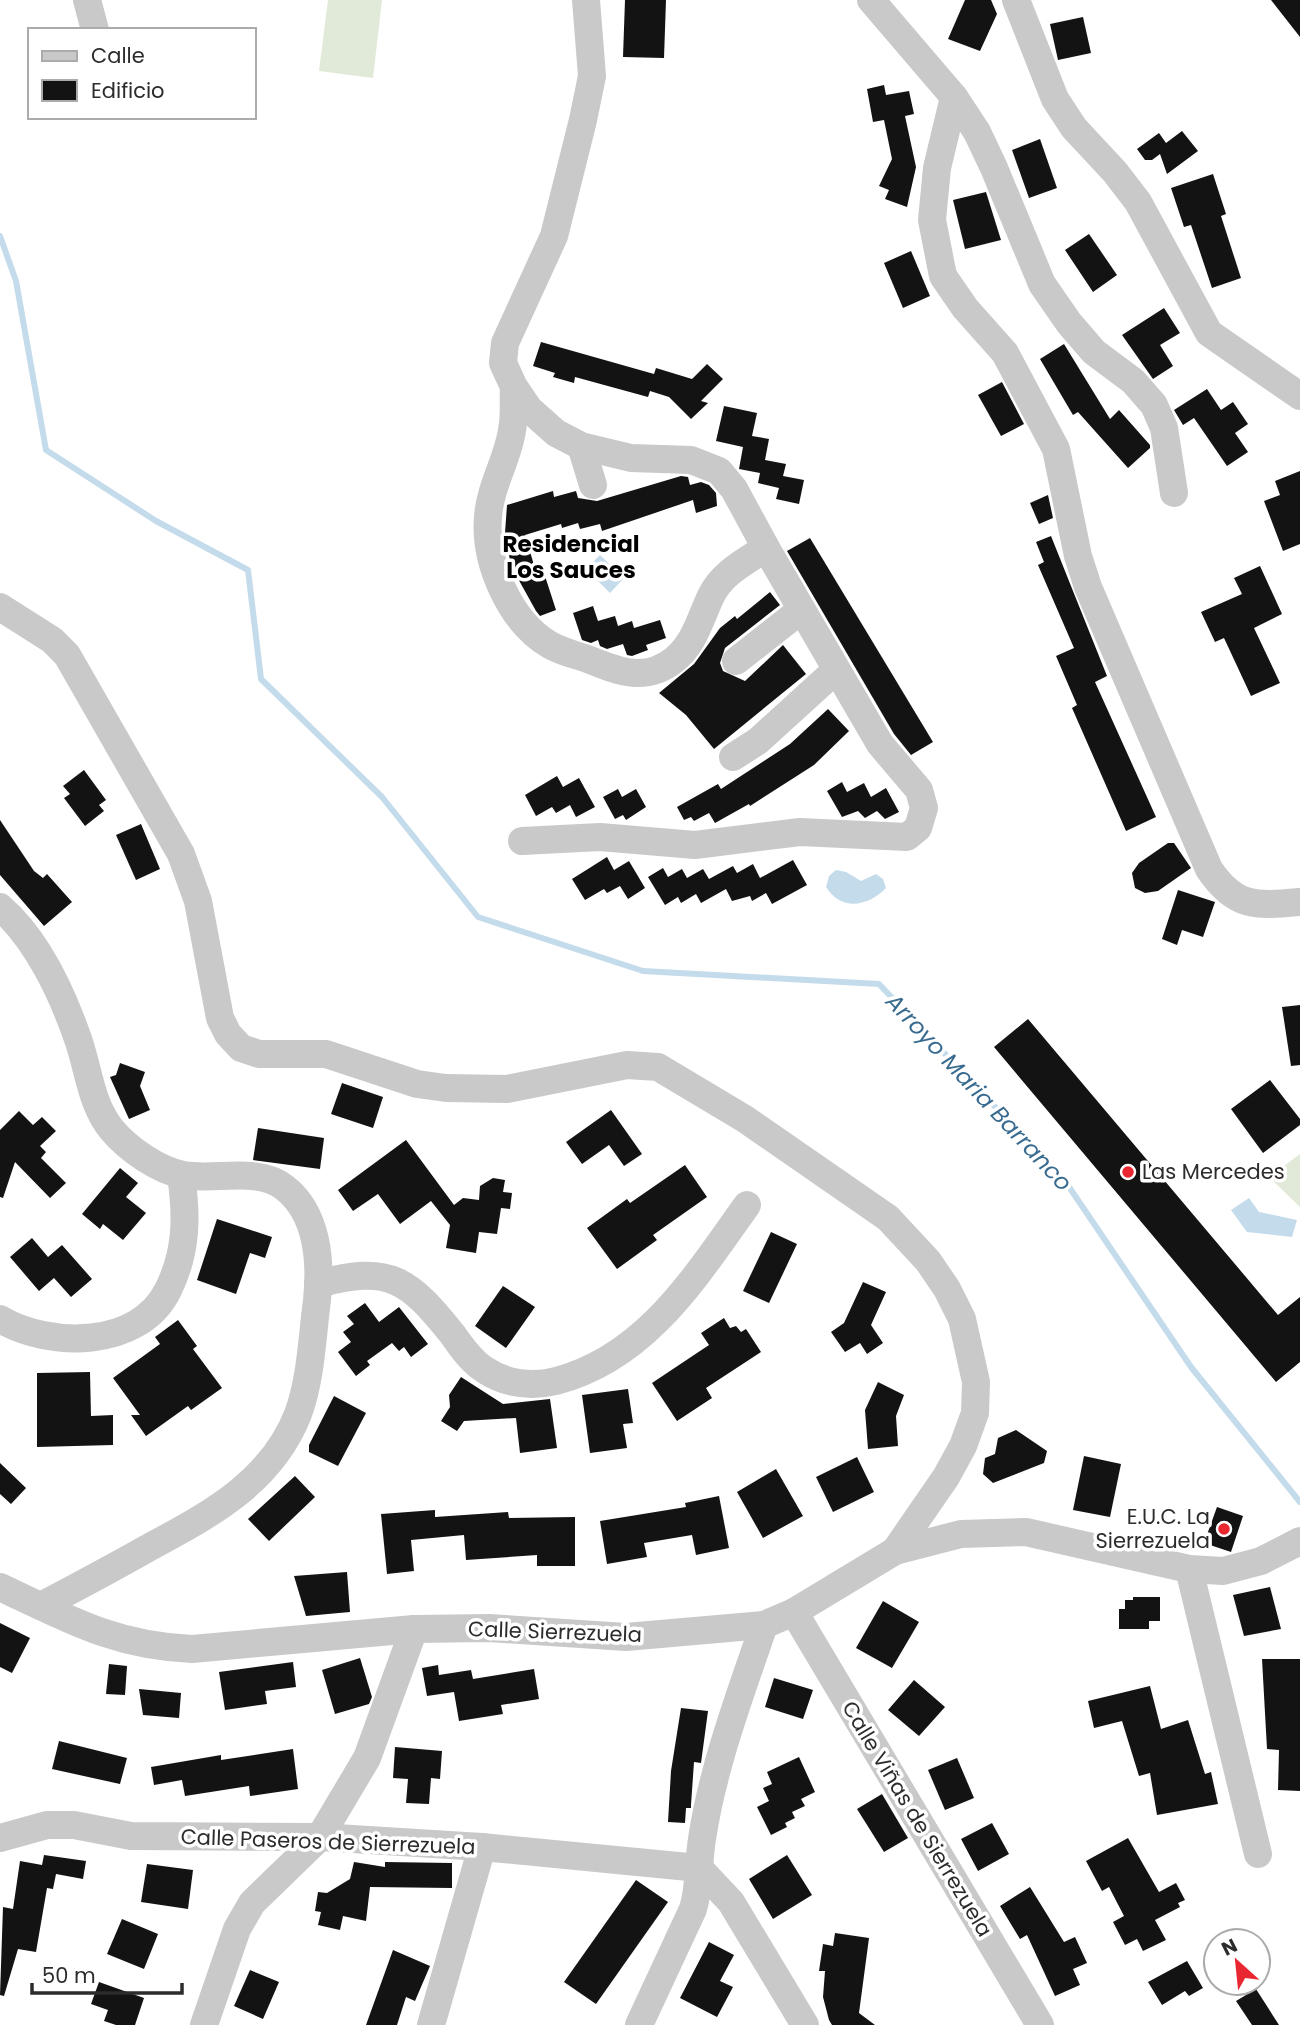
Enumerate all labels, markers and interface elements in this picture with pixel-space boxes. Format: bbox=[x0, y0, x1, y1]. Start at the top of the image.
legend bbox=[28, 28, 256, 119]
text: Calle bbox=[91, 41, 145, 70]
text: Edificio bbox=[91, 76, 165, 105]
district label: Residencial Los Sauces bbox=[502, 528, 640, 586]
water label: Arroyo Maria Barranco bbox=[878, 985, 1079, 1198]
place label: Las Mercedes bbox=[1142, 1157, 1285, 1186]
marker: Las Mercedes bbox=[1120, 1164, 1136, 1180]
place label: E.U.C. La Sierrezuela bbox=[1095, 1502, 1210, 1555]
marker: E.U.C. La Sierrezuela bbox=[1216, 1521, 1232, 1537]
street label: Calle Sierrezuela bbox=[468, 1614, 642, 1649]
street label: Calle Viñas de Sierrezuela bbox=[835, 1695, 999, 1942]
street label: Calle Paseros de Sierrezuela bbox=[180, 1822, 476, 1861]
north arrow bbox=[1202, 1927, 1272, 1997]
text: N bbox=[1217, 1932, 1242, 1963]
scale bar bbox=[32, 1952, 182, 1996]
text: 50 m bbox=[42, 1961, 96, 1990]

